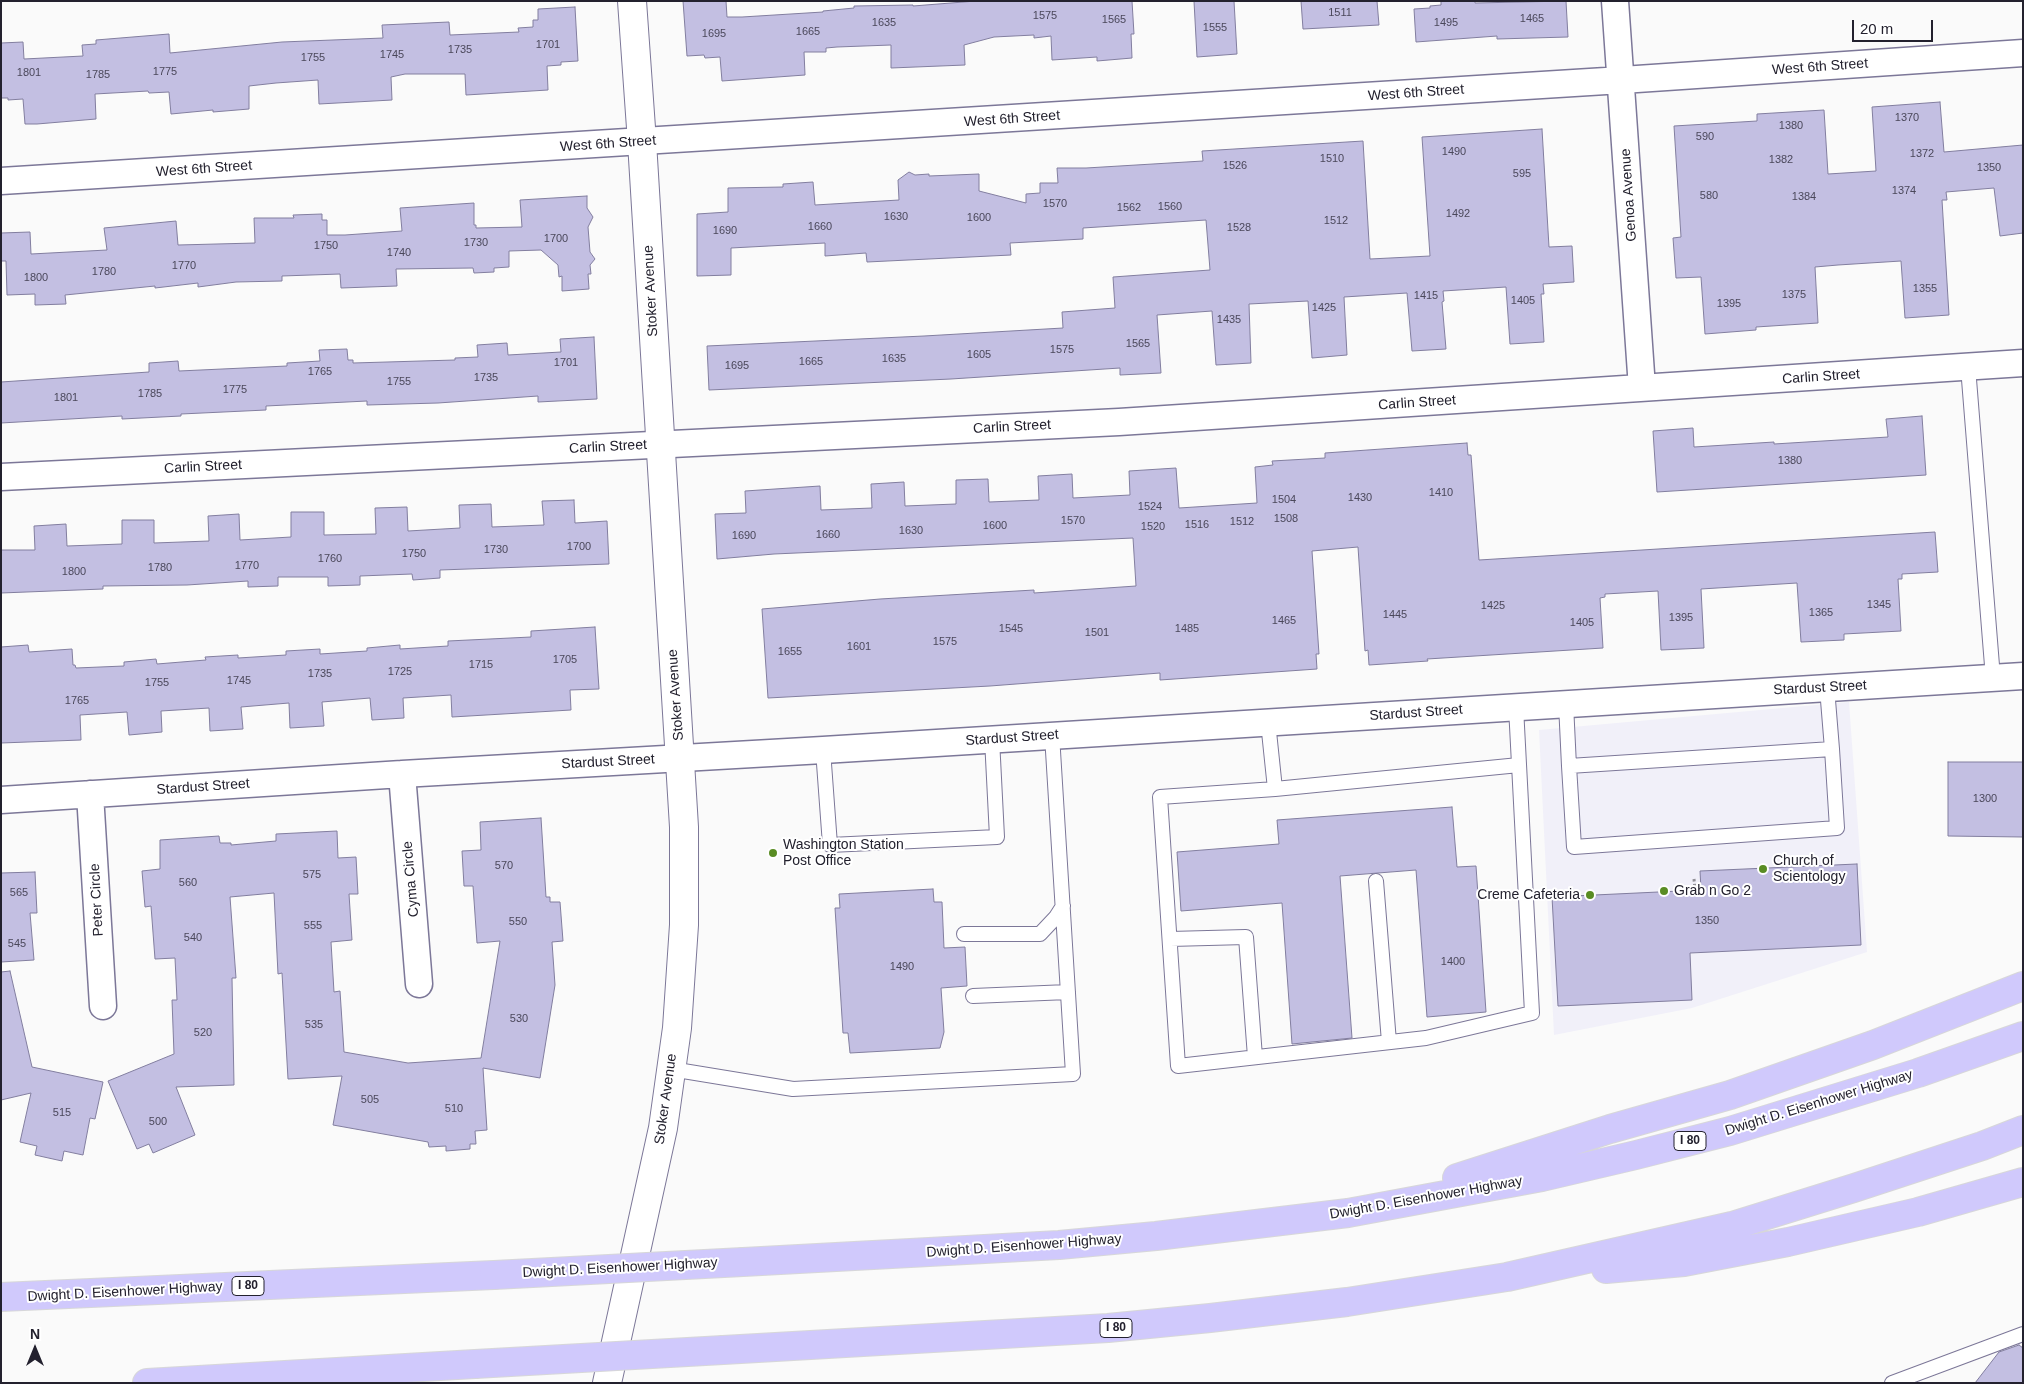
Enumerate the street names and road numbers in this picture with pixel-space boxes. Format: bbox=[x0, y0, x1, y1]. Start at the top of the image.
street label: West 6th Street bbox=[1771, 55, 1869, 79]
street label: West 6th Street bbox=[1367, 81, 1465, 105]
street label: West 6th Street bbox=[963, 107, 1061, 131]
street label: West 6th Street bbox=[559, 132, 657, 156]
street label: Genoa Avenue bbox=[1617, 148, 1641, 242]
street label: West 6th Street bbox=[155, 157, 253, 181]
street label: Stoker Avenue bbox=[640, 245, 662, 337]
street label: Carlin Street bbox=[1782, 366, 1860, 388]
street label: Carlin Street bbox=[1378, 392, 1456, 414]
street label: Carlin Street bbox=[973, 417, 1051, 437]
street label: Carlin Street bbox=[569, 437, 647, 457]
street label: Carlin Street bbox=[164, 457, 242, 477]
street label: Stoker Avenue bbox=[664, 649, 688, 741]
street label: Stardust Street bbox=[1773, 677, 1867, 699]
street label: Stardust Street bbox=[1369, 701, 1463, 725]
street label: Stardust Street bbox=[965, 726, 1059, 750]
street label: Stardust Street bbox=[561, 751, 655, 773]
street label: Stardust Street bbox=[156, 775, 250, 799]
street label: Cyma Circle bbox=[399, 840, 423, 918]
street label: Peter Circle bbox=[87, 863, 107, 937]
street label: Stoker Avenue bbox=[651, 1052, 681, 1146]
street label: Dwight D. Eisenhower Highway bbox=[1723, 1066, 1915, 1140]
road number: I 80 bbox=[1674, 1132, 1706, 1150]
street label: Dwight D. Eisenhower Highway bbox=[1328, 1173, 1524, 1223]
street label: Dwight D. Eisenhower Highway bbox=[926, 1231, 1122, 1261]
street label: Dwight D. Eisenhower Highway bbox=[522, 1255, 718, 1281]
road number: I 80 bbox=[232, 1276, 264, 1295]
street label: Dwight D. Eisenhower Highway bbox=[27, 1279, 223, 1305]
road number: I 80 bbox=[1100, 1319, 1132, 1338]

